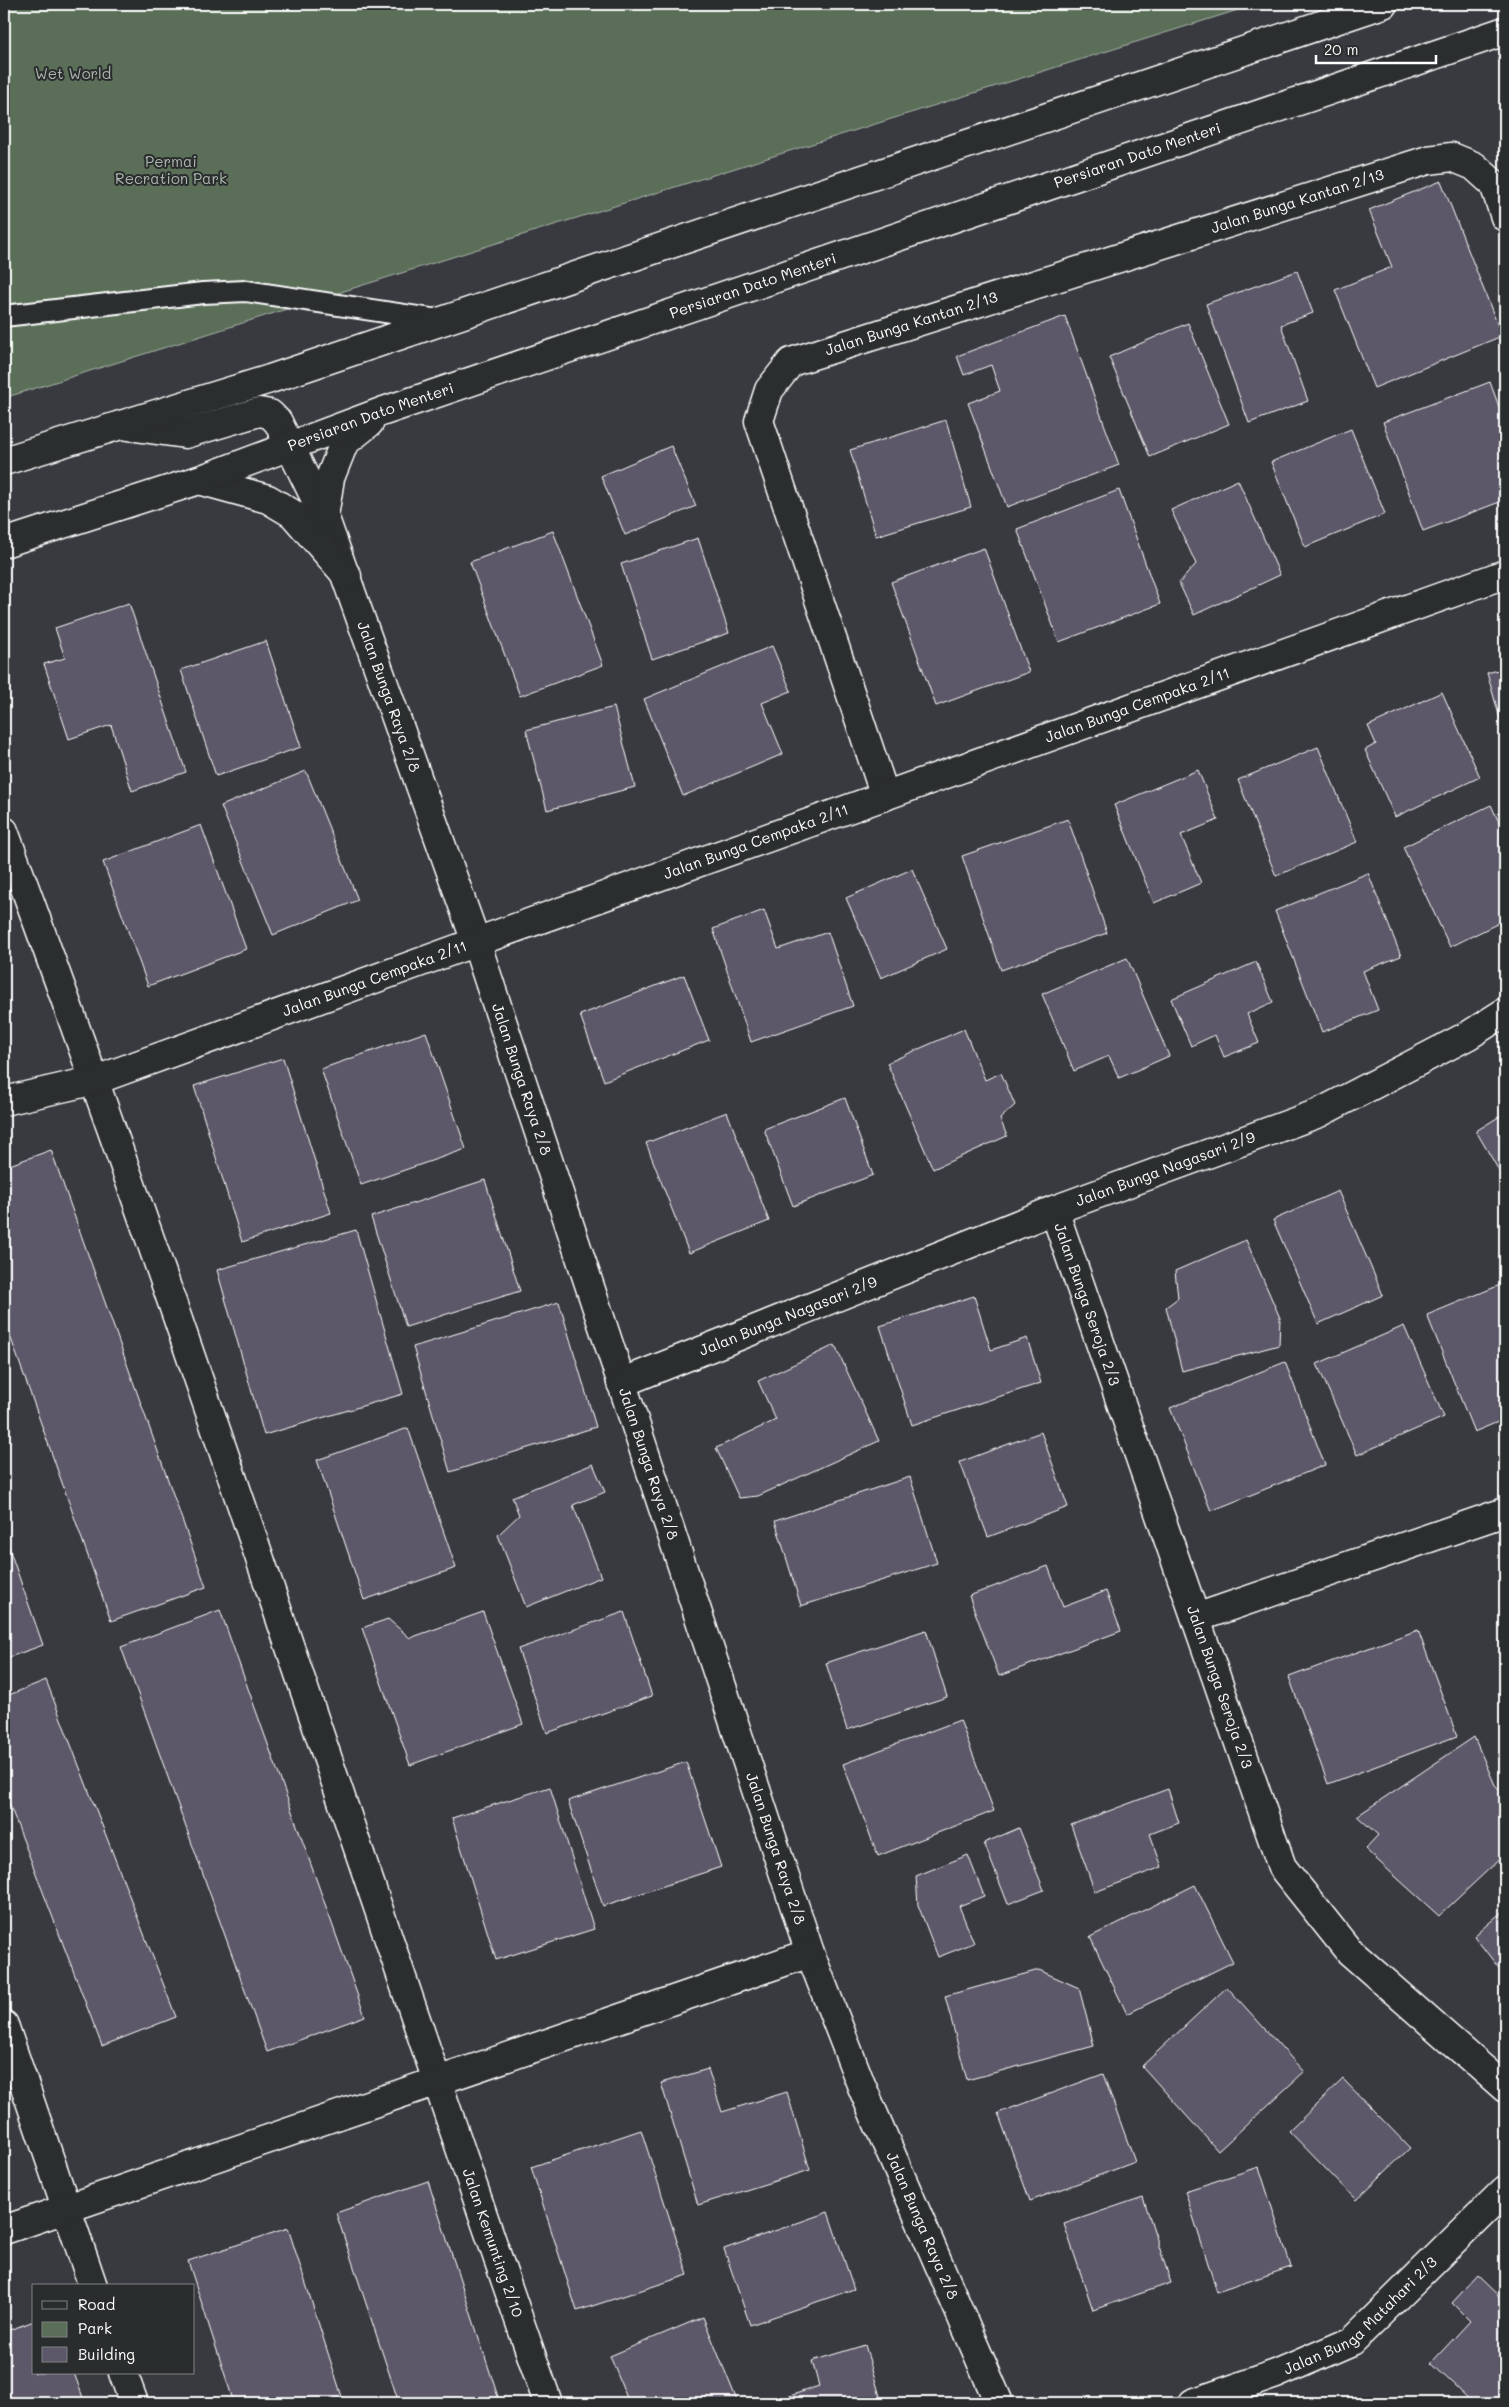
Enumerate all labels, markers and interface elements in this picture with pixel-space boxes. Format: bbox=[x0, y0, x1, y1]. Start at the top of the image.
scale bar bbox=[1316, 32, 1436, 64]
text: 20 m bbox=[1324, 39, 1358, 59]
park label: Wet World bbox=[35, 63, 111, 83]
street label: Persiaran Dato Menteri bbox=[1051, 117, 1223, 192]
park label: Permai Recration Park bbox=[115, 151, 227, 188]
street label: Jalan Bunga Kantan 2/13 bbox=[1208, 164, 1386, 237]
street label: Persiaran Dato Menteri bbox=[667, 247, 839, 322]
street label: Jalan Bunga Kantan 2/13 bbox=[822, 286, 1000, 360]
street label: Persiaran Dato Menteri bbox=[285, 377, 456, 455]
street label: Jalan Bunga Raya 2/8 bbox=[353, 618, 426, 775]
street label: Jalan Bunga Cempaka 2/11 bbox=[1042, 662, 1232, 747]
street label: Jalan Bunga Cempaka 2/11 bbox=[660, 799, 851, 883]
street label: Jalan Bunga Cempaka 2/11 bbox=[279, 935, 470, 1020]
street label: Jalan Bunga Raya 2/8 bbox=[488, 1001, 557, 1158]
street label: Jalan Bunga Nagasari 2/9 bbox=[1073, 1126, 1258, 1210]
street label: Jalan Bunga Seroja 2/3 bbox=[1050, 1220, 1125, 1388]
street label: Jalan Bunga Nagasari 2/9 bbox=[696, 1271, 880, 1360]
street label: Jalan Bunga Raya 2/8 bbox=[615, 1385, 684, 1542]
street label: Jalan Bunga Seroja 2/3 bbox=[1183, 1603, 1258, 1771]
street label: Jalan Bunga Raya 2/8 bbox=[742, 1770, 811, 1927]
street label: Jalan Bunga Raya 2/8 bbox=[882, 2148, 964, 2302]
street label: Jalan Kemunting 2/10 bbox=[459, 2166, 528, 2320]
street label: Jalan Bunga Matahari 2/3 bbox=[1280, 2251, 1441, 2379]
legend bbox=[32, 2284, 195, 2374]
text: Road bbox=[78, 2294, 115, 2314]
text: Park bbox=[78, 2318, 112, 2338]
text: Building bbox=[78, 2344, 135, 2364]

